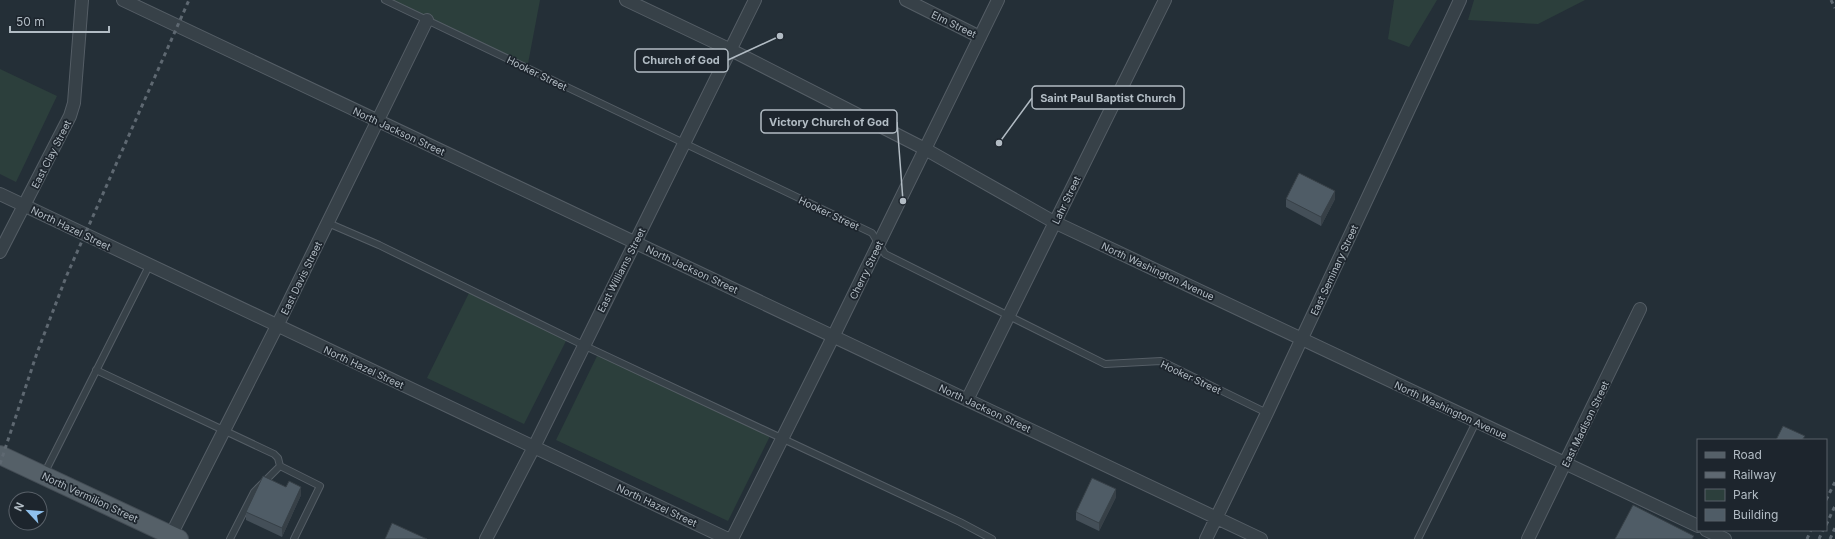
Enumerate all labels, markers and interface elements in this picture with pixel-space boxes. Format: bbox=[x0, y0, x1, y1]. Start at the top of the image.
scale bar bbox=[10, 8, 109, 34]
street label: Elm Street bbox=[930, 8, 979, 40]
text: 50 m bbox=[16, 14, 45, 29]
callout: Church of God bbox=[635, 49, 728, 72]
street label: Hooker Street bbox=[505, 53, 570, 93]
text: Church of God bbox=[642, 53, 720, 67]
callout: Saint Paul Baptist Church bbox=[1032, 86, 1184, 109]
text: Saint Paul Baptist Church bbox=[1040, 91, 1176, 105]
street label: North Jackson Street bbox=[351, 104, 448, 158]
callout: Victory Church of God bbox=[761, 110, 897, 133]
text: Victory Church of God bbox=[769, 115, 889, 129]
street label: East Clay Street bbox=[29, 117, 74, 190]
street label: Lahr Street bbox=[1049, 173, 1083, 226]
street label: Hooker Street bbox=[797, 194, 862, 233]
street label: North Hazel Street bbox=[29, 204, 113, 253]
street label: East Seminary Street bbox=[1308, 222, 1361, 317]
street label: East Williams Street bbox=[594, 225, 648, 314]
street label: Cherry Street bbox=[847, 238, 886, 301]
street label: East Davis Street bbox=[278, 239, 324, 317]
street label: North Washington Avenue bbox=[1100, 240, 1216, 303]
street label: North Jackson Street bbox=[644, 242, 741, 296]
street label: North Hazel Street bbox=[322, 343, 407, 391]
street label: Hooker Street bbox=[1159, 358, 1224, 397]
street label: East Madison Street bbox=[1559, 378, 1611, 469]
street label: North Washington Avenue bbox=[1393, 379, 1509, 442]
street label: North Jackson Street bbox=[937, 381, 1034, 435]
legend bbox=[1697, 439, 1827, 531]
text: Road bbox=[1733, 447, 1762, 462]
text: Railway bbox=[1733, 467, 1777, 482]
street label: North Vermilion Street bbox=[40, 469, 141, 525]
street label: North Hazel Street bbox=[615, 481, 700, 529]
text: Park bbox=[1733, 487, 1759, 502]
north arrow bbox=[8, 491, 48, 531]
text: N bbox=[11, 500, 27, 513]
text: Building bbox=[1733, 507, 1778, 522]

